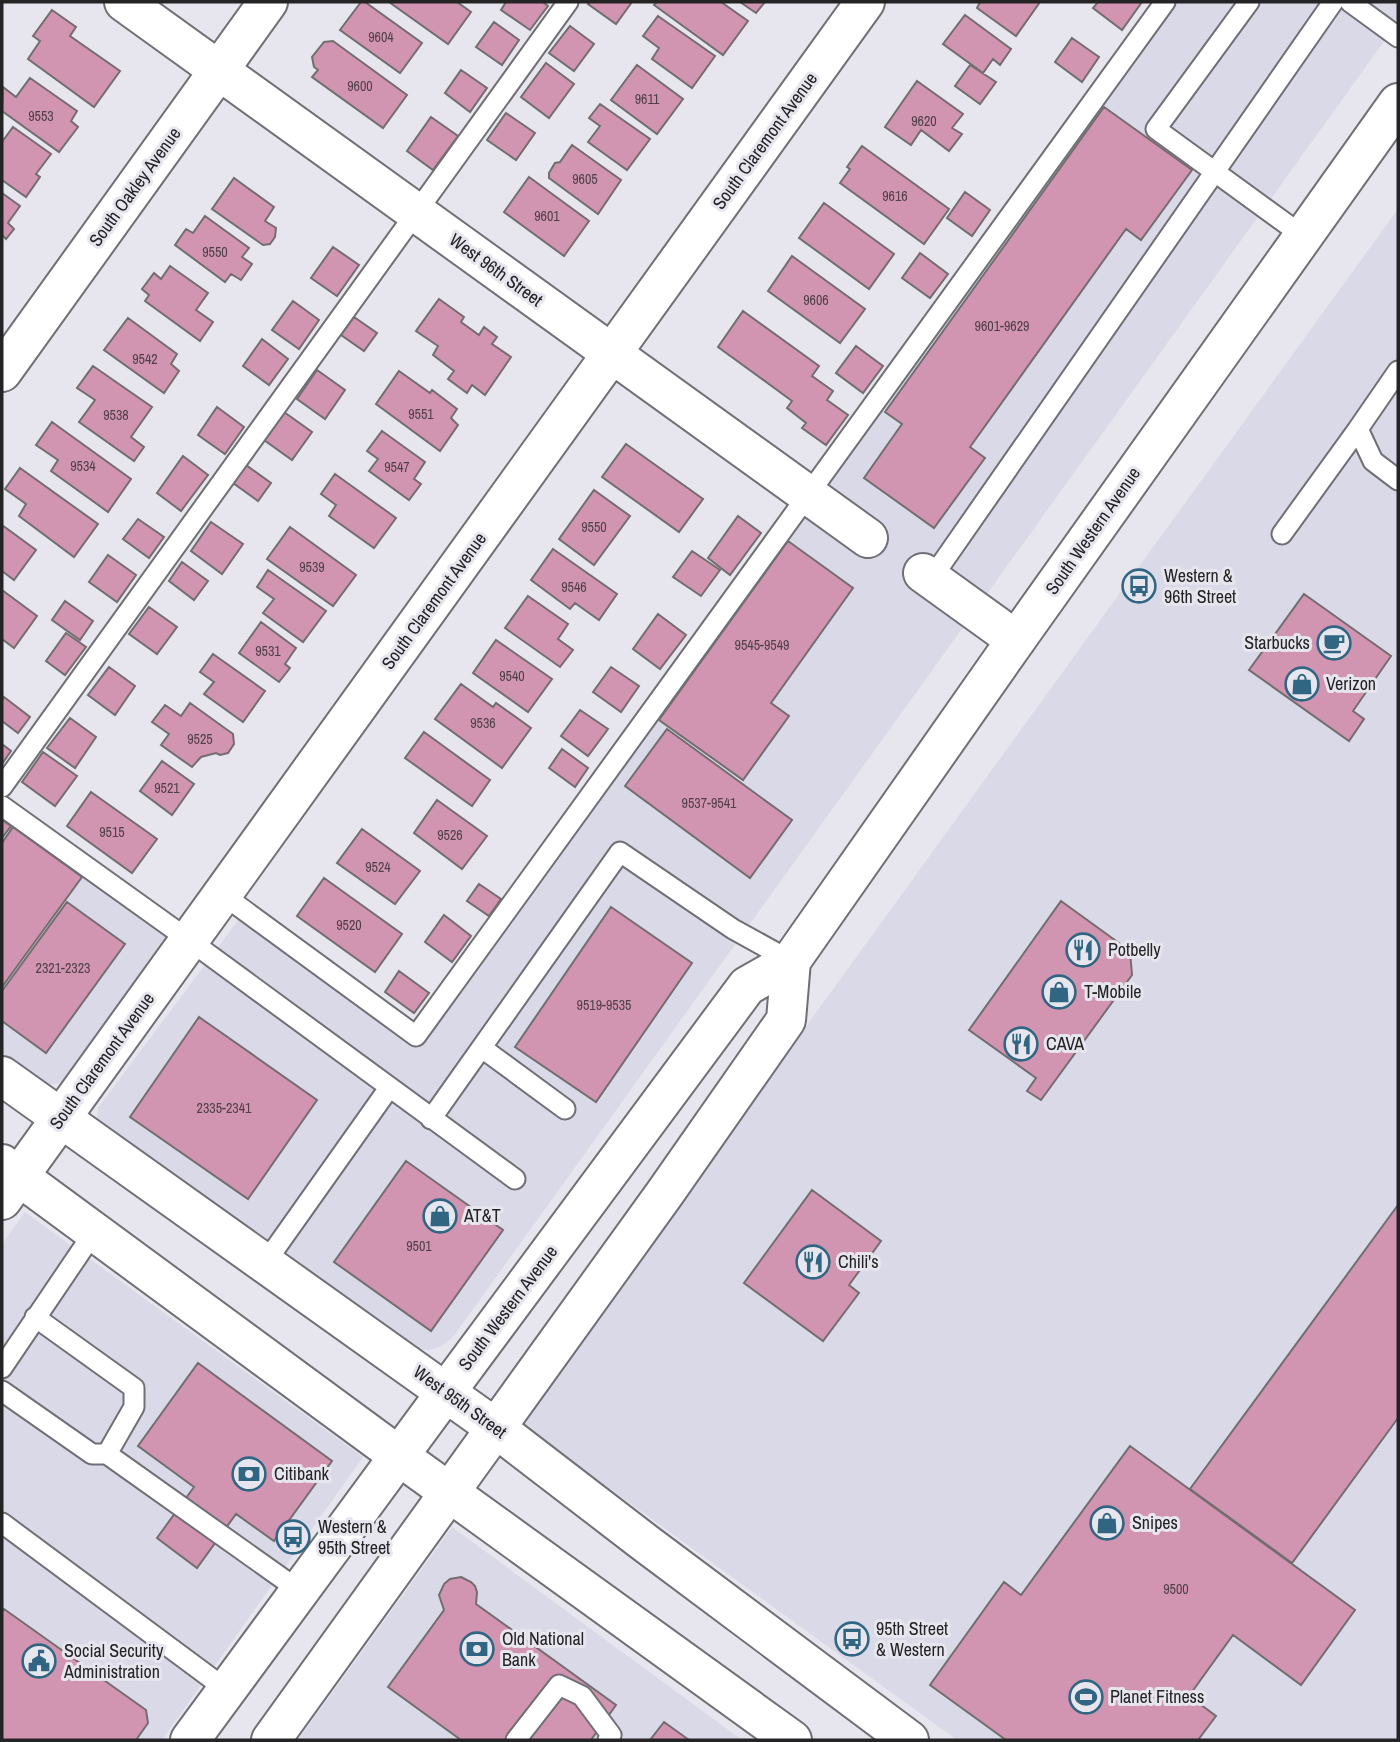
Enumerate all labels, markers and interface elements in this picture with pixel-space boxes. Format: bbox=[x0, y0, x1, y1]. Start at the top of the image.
house number: 9604 bbox=[368, 28, 394, 46]
street label: South Claremont Avenue bbox=[706, 67, 823, 214]
house number: 9600 bbox=[347, 77, 373, 95]
house number: 9611 bbox=[635, 90, 660, 108]
house number: 9553 bbox=[28, 107, 54, 125]
house number: 9620 bbox=[911, 112, 937, 130]
street label: South Oakley Avenue bbox=[83, 122, 186, 251]
house number: 9605 bbox=[572, 170, 598, 188]
house number: 9616 bbox=[882, 187, 908, 205]
house number: 9601 bbox=[534, 207, 560, 225]
street label: West 96th Street bbox=[445, 227, 548, 312]
house number: 9550 bbox=[202, 243, 228, 261]
house number: 9606 bbox=[803, 291, 829, 309]
house number: 9601-9629 bbox=[975, 317, 1029, 335]
house number: 9542 bbox=[132, 350, 158, 368]
house number: 9551 bbox=[408, 405, 434, 423]
house number: 9538 bbox=[103, 406, 129, 424]
house number: 9534 bbox=[70, 457, 96, 475]
house number: 9547 bbox=[384, 458, 410, 476]
street label: South Western Avenue bbox=[1039, 462, 1146, 600]
house number: 9550 bbox=[581, 518, 607, 536]
street label: South Claremont Avenue bbox=[375, 527, 492, 674]
house number: 9539 bbox=[299, 558, 325, 576]
place label: Western & 96th Street bbox=[1164, 563, 1236, 609]
bus stop icon: Western & 96th Street bbox=[1120, 567, 1158, 605]
house number: 9546 bbox=[561, 578, 587, 596]
cafe icon: Starbucks bbox=[1315, 624, 1353, 662]
place label: Starbucks bbox=[1244, 630, 1310, 655]
house number: 9545-9549 bbox=[735, 636, 789, 654]
house number: 9531 bbox=[255, 642, 281, 660]
shop icon: Verizon bbox=[1283, 665, 1321, 703]
house number: 9540 bbox=[499, 667, 525, 685]
place label: Verizon bbox=[1326, 671, 1376, 696]
house number: 9536 bbox=[470, 714, 496, 732]
house number: 9525 bbox=[187, 730, 213, 748]
house number: 9521 bbox=[154, 779, 180, 797]
house number: 9537-9541 bbox=[682, 794, 737, 812]
house number: 9515 bbox=[99, 823, 125, 841]
house number: 9526 bbox=[437, 826, 463, 844]
house number: 9524 bbox=[365, 858, 391, 876]
house number: 9520 bbox=[336, 916, 362, 934]
restaurant icon: Potbelly bbox=[1064, 931, 1102, 969]
place label: Potbelly bbox=[1108, 937, 1161, 962]
house number: 2321-2323 bbox=[36, 959, 90, 977]
shop icon: T-Mobile bbox=[1040, 973, 1078, 1011]
place label: T-Mobile bbox=[1084, 979, 1141, 1004]
street label: South Claremont Avenue bbox=[43, 987, 160, 1134]
house number: 9519-9535 bbox=[577, 996, 631, 1014]
restaurant icon: CAVA bbox=[1002, 1025, 1040, 1063]
place label: CAVA bbox=[1046, 1031, 1084, 1056]
house number: 2335-2341 bbox=[197, 1099, 252, 1117]
shop icon: AT&T bbox=[421, 1197, 459, 1235]
place label: AT&T bbox=[463, 1203, 501, 1228]
house number: 9501 bbox=[406, 1237, 432, 1255]
street label: South Western Avenue bbox=[452, 1240, 563, 1375]
restaurant icon: Chili's bbox=[794, 1243, 832, 1281]
place label: Chili's bbox=[838, 1249, 879, 1274]
street label: West 95th Street bbox=[409, 1359, 512, 1444]
bank icon: Citibank bbox=[230, 1455, 268, 1493]
place label: Citibank bbox=[274, 1461, 330, 1486]
shop icon: Snipes bbox=[1088, 1504, 1126, 1542]
place label: Snipes bbox=[1132, 1510, 1178, 1535]
place label: Western & 95th Street bbox=[318, 1514, 390, 1560]
bus stop icon: Western & 95th Street bbox=[274, 1518, 312, 1556]
house number: 9500 bbox=[1163, 1580, 1189, 1598]
place label: 95th Street & Western bbox=[876, 1616, 948, 1662]
bus stop icon: 95th Street & Western bbox=[833, 1620, 871, 1658]
place label: Old National Bank bbox=[502, 1626, 584, 1672]
bank icon: Old National Bank bbox=[458, 1630, 496, 1668]
place label: Social Security Administration bbox=[63, 1638, 164, 1684]
public building icon: Social Security Administration bbox=[20, 1642, 58, 1680]
sports icon: Planet Fitness bbox=[1067, 1678, 1105, 1716]
place label: Planet Fitness bbox=[1110, 1684, 1204, 1709]

